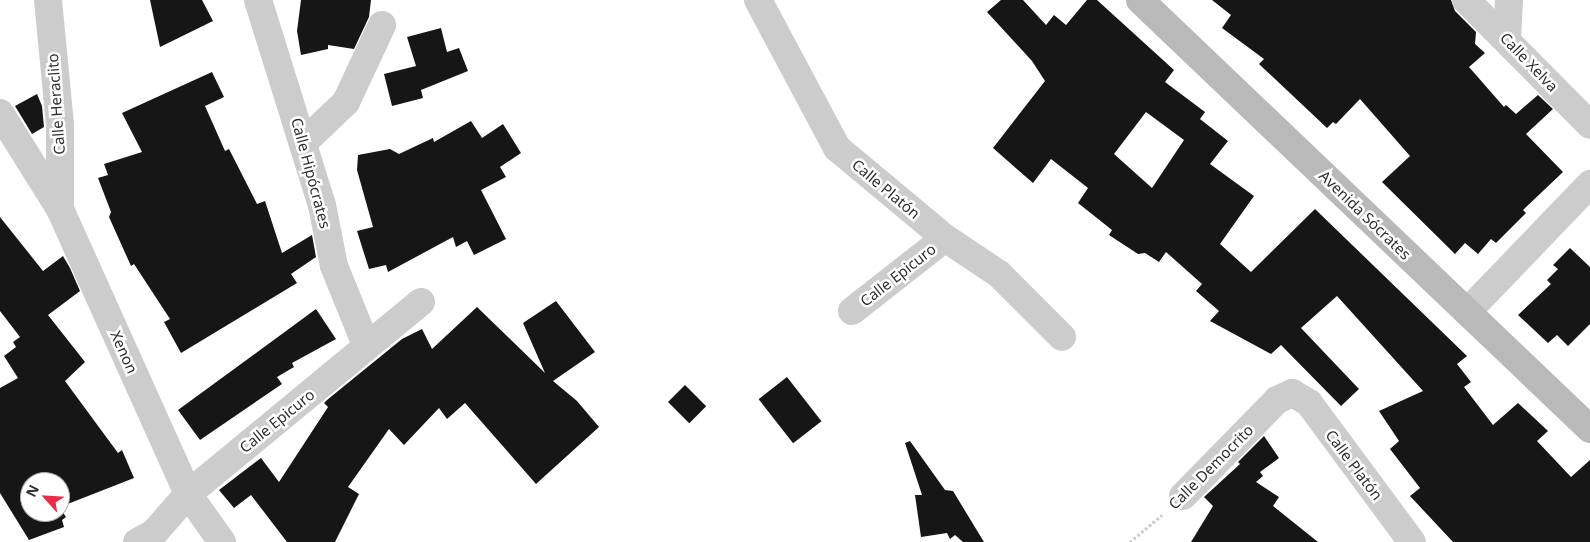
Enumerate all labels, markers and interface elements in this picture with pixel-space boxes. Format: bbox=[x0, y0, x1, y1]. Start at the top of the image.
street label: Calle Xelva bbox=[1496, 29, 1562, 95]
street label: Calle Heraclito bbox=[43, 53, 69, 155]
street label: Calle Hipócrates bbox=[288, 116, 334, 230]
street label: Calle Platón bbox=[848, 155, 924, 223]
street label: Avenida Sócrates bbox=[1316, 167, 1414, 263]
street label: Calle Epicuro bbox=[857, 240, 939, 310]
street label: Xenon bbox=[107, 328, 141, 376]
street label: Calle Epicuro bbox=[236, 385, 318, 457]
street label: Calle Democrito bbox=[1165, 421, 1257, 513]
street label: Calle Platón bbox=[1322, 426, 1386, 504]
north arrow bbox=[20, 472, 70, 522]
text: N bbox=[21, 481, 43, 500]

